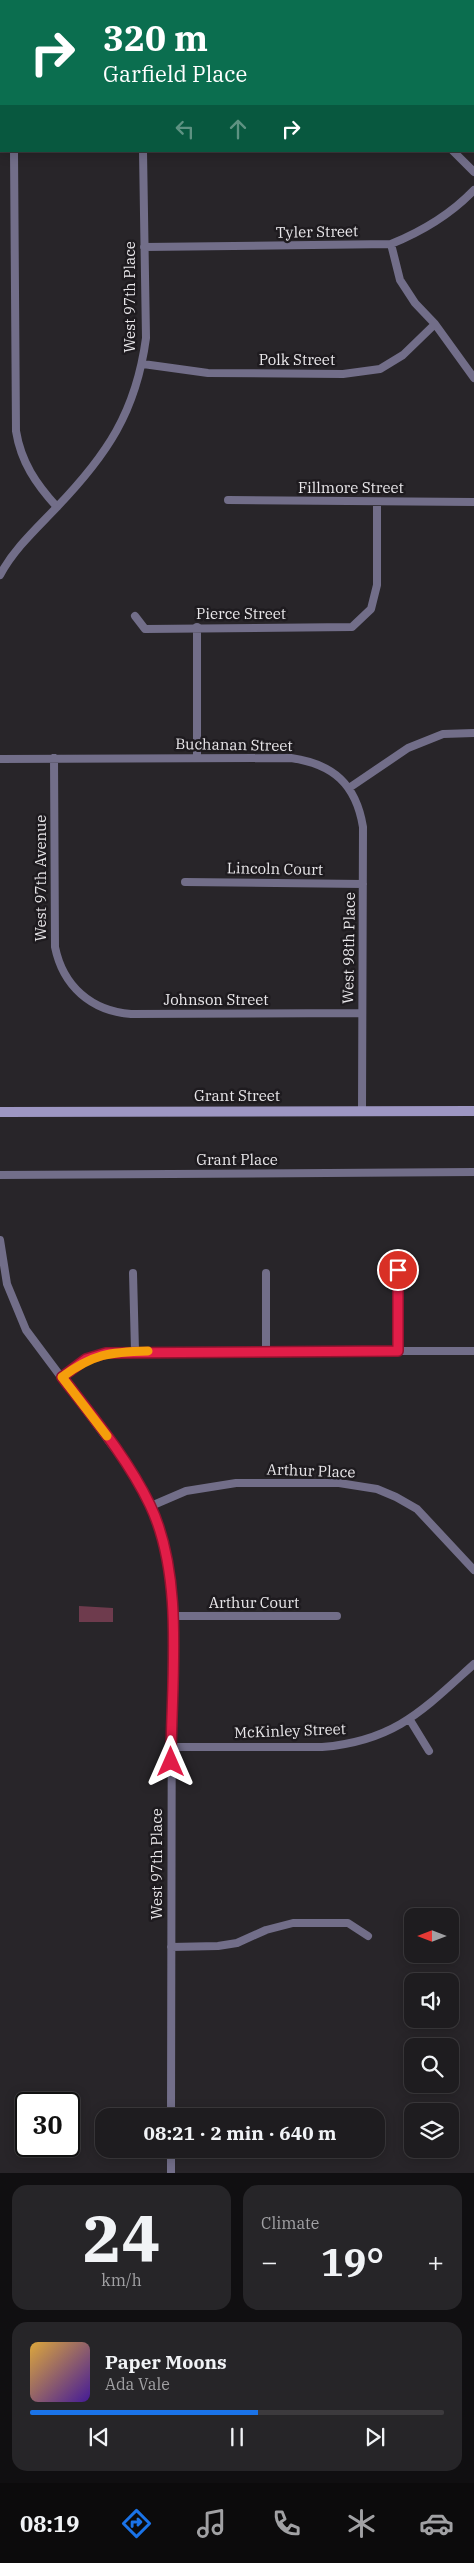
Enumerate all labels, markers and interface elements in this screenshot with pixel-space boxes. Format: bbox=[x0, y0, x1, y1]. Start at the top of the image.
text: 320 m bbox=[103, 15, 208, 61]
icon: right bbox=[20, 20, 85, 85]
text: Garfield Place bbox=[103, 59, 247, 88]
icon: left bbox=[171, 115, 199, 143]
icon: ahead bbox=[224, 115, 252, 143]
icon: right bbox=[277, 115, 305, 143]
street label: Tyler Street bbox=[275, 221, 358, 242]
street label: West 97th Place bbox=[120, 241, 139, 353]
street label: Polk Street bbox=[259, 350, 335, 369]
street label: Fillmore Street bbox=[298, 478, 404, 497]
street label: Pierce Street bbox=[196, 604, 286, 623]
street label: Buchanan Street bbox=[175, 734, 293, 755]
street label: West 97th Avenue bbox=[31, 815, 50, 941]
street label: Lincoln Court bbox=[227, 858, 323, 879]
street label: West 98th Place bbox=[338, 892, 359, 1004]
street label: Johnson Street bbox=[163, 990, 269, 1009]
street label: Grant Street bbox=[194, 1086, 280, 1105]
street label: Grant Place bbox=[196, 1150, 278, 1169]
pin bbox=[377, 1249, 419, 1291]
icon: arrive bbox=[384, 1256, 412, 1284]
street label: Arthur Place bbox=[266, 1459, 356, 1482]
street label: Arthur Court bbox=[209, 1593, 299, 1612]
street label: McKinley Street bbox=[234, 1719, 346, 1742]
position arrow bbox=[144, 1735, 196, 1787]
street label: West 97th Place bbox=[147, 1808, 166, 1920]
north arrow bbox=[404, 1908, 459, 1962]
map controls bbox=[404, 1908, 459, 2158]
button: sound bbox=[404, 1973, 459, 2028]
button: search bbox=[404, 2038, 459, 2093]
speed limit sign: 30 bbox=[15, 2092, 80, 2157]
button: layers bbox=[404, 2103, 459, 2158]
text: 08:21 · 2 min · 640 m bbox=[144, 2121, 336, 2145]
text: 24 bbox=[82, 2195, 161, 2280]
text: Climate bbox=[261, 2213, 319, 2233]
text: 19° bbox=[321, 2237, 384, 2286]
text: − bbox=[261, 2243, 278, 2280]
text: + bbox=[427, 2243, 444, 2280]
text: km/h bbox=[101, 2270, 142, 2290]
text: Paper Moons bbox=[105, 2350, 227, 2374]
text: Ada Vale bbox=[105, 2374, 170, 2394]
icon: previous bbox=[85, 2423, 113, 2451]
icon: pause bbox=[223, 2423, 251, 2451]
icon: next bbox=[361, 2423, 389, 2451]
icon: directions bbox=[119, 2506, 154, 2541]
icon: music bbox=[194, 2506, 229, 2541]
icon: phone bbox=[269, 2506, 304, 2541]
icon: climate bbox=[344, 2506, 379, 2541]
icon: car bbox=[419, 2506, 454, 2541]
text: 08:19 bbox=[20, 2509, 79, 2538]

